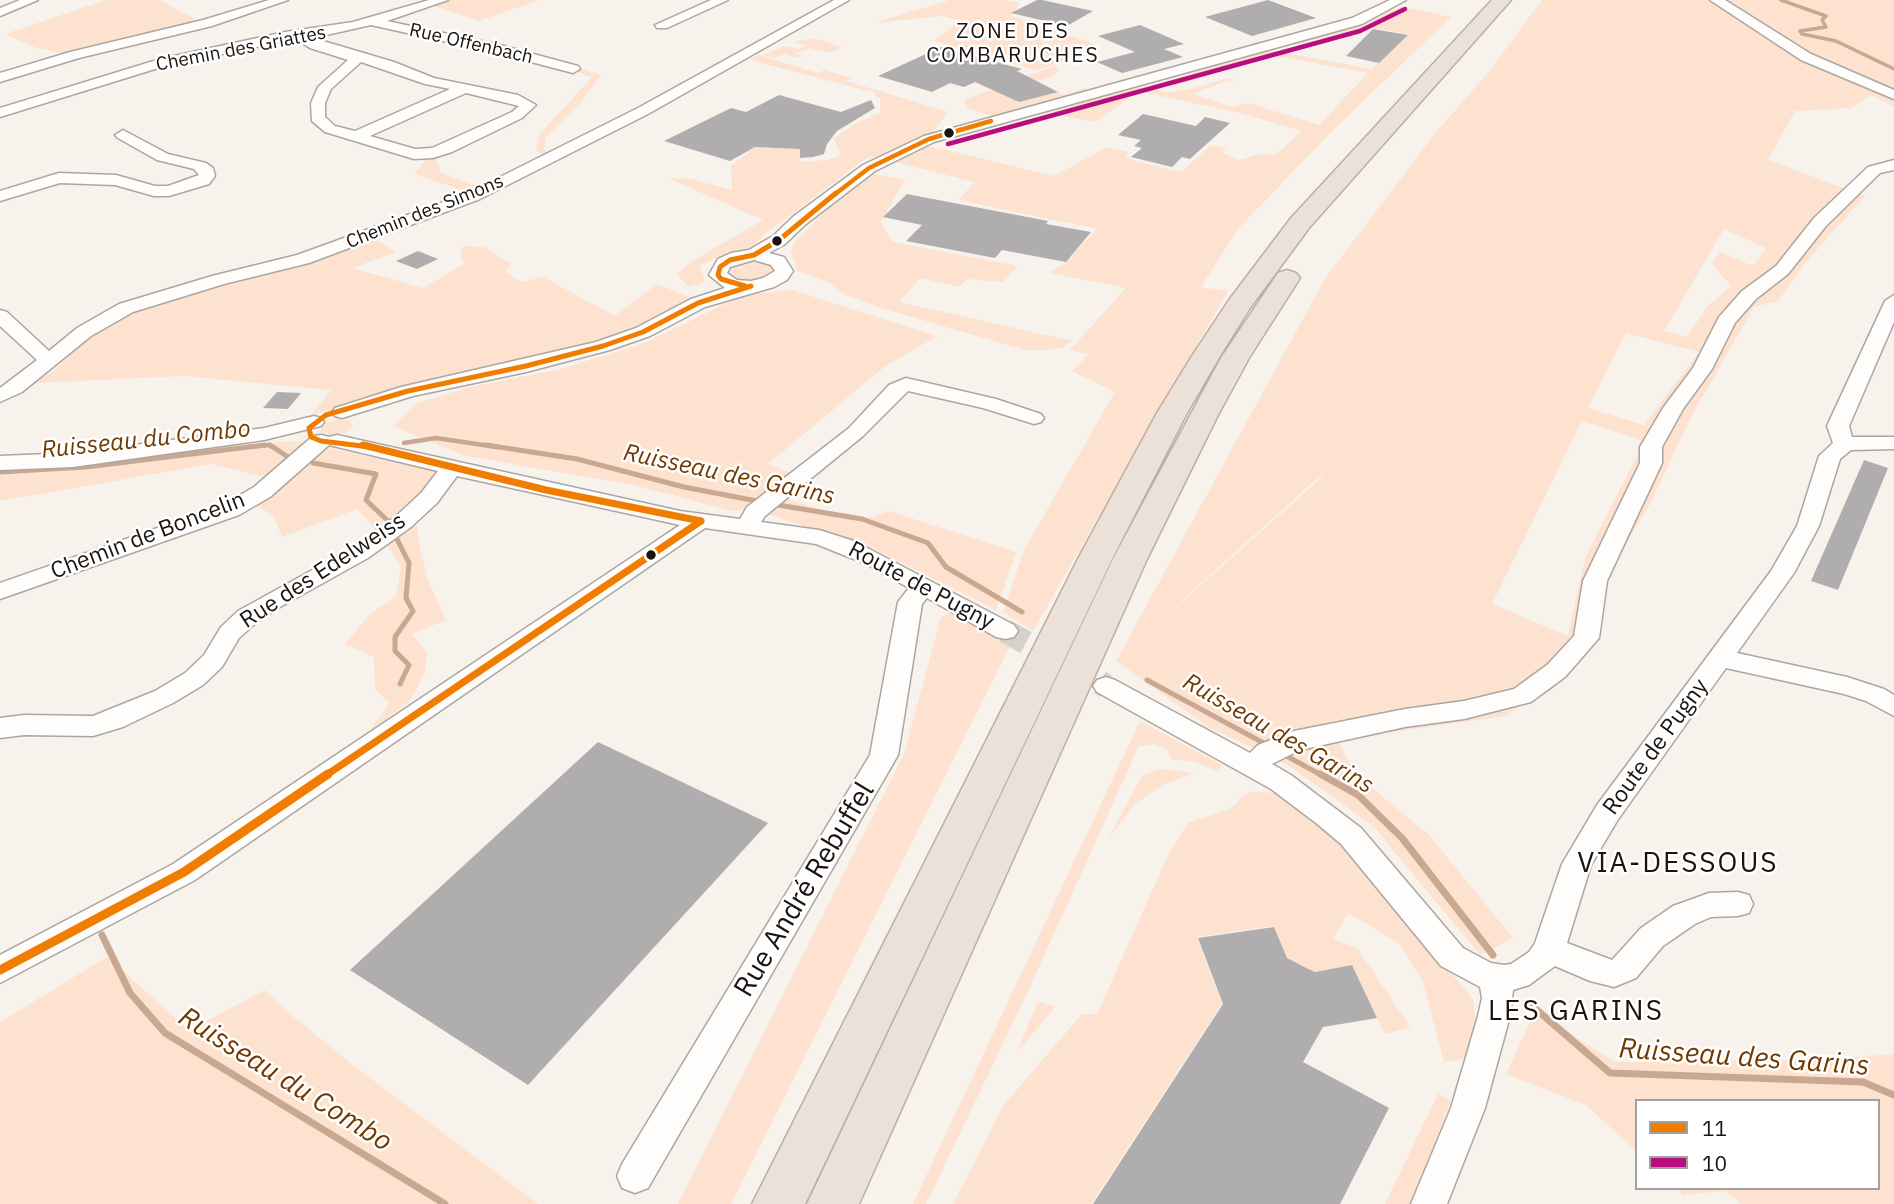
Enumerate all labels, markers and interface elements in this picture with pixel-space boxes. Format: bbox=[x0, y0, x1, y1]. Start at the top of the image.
street label: Rue Offenbach bbox=[407, 19, 535, 69]
district label: ZONE DES COMBARUCHES bbox=[928, 19, 1098, 69]
street label: Chemin des Griattes bbox=[154, 21, 328, 77]
unlabelled marker bbox=[942, 126, 956, 140]
street label: Chemin des Simons bbox=[343, 170, 507, 254]
unlabelled marker bbox=[770, 234, 784, 248]
water label: Ruisseau du Combo bbox=[40, 415, 252, 465]
water label: Ruisseau des Garins bbox=[621, 439, 837, 511]
street label: Chemin de Boncelin bbox=[47, 486, 249, 586]
street label: Rue des Edelweiss bbox=[235, 507, 411, 635]
street label: Route de Pugny bbox=[843, 536, 999, 636]
unlabelled marker bbox=[644, 548, 658, 562]
water label: Ruisseau des Garins bbox=[1178, 668, 1378, 800]
street label: Route de Pugny bbox=[1597, 674, 1715, 820]
street label: Rue André Rebuffel bbox=[728, 777, 882, 1003]
district label: VIA-DESSOUS bbox=[1579, 847, 1777, 881]
district label: LES GARINS bbox=[1489, 995, 1663, 1029]
water label: Ruisseau du Combo bbox=[172, 1001, 398, 1159]
water label: Ruisseau des Garins bbox=[1618, 1032, 1870, 1084]
legend bbox=[1635, 1099, 1880, 1190]
text: 11 bbox=[1702, 1114, 1727, 1142]
text: 10 bbox=[1702, 1149, 1727, 1177]

